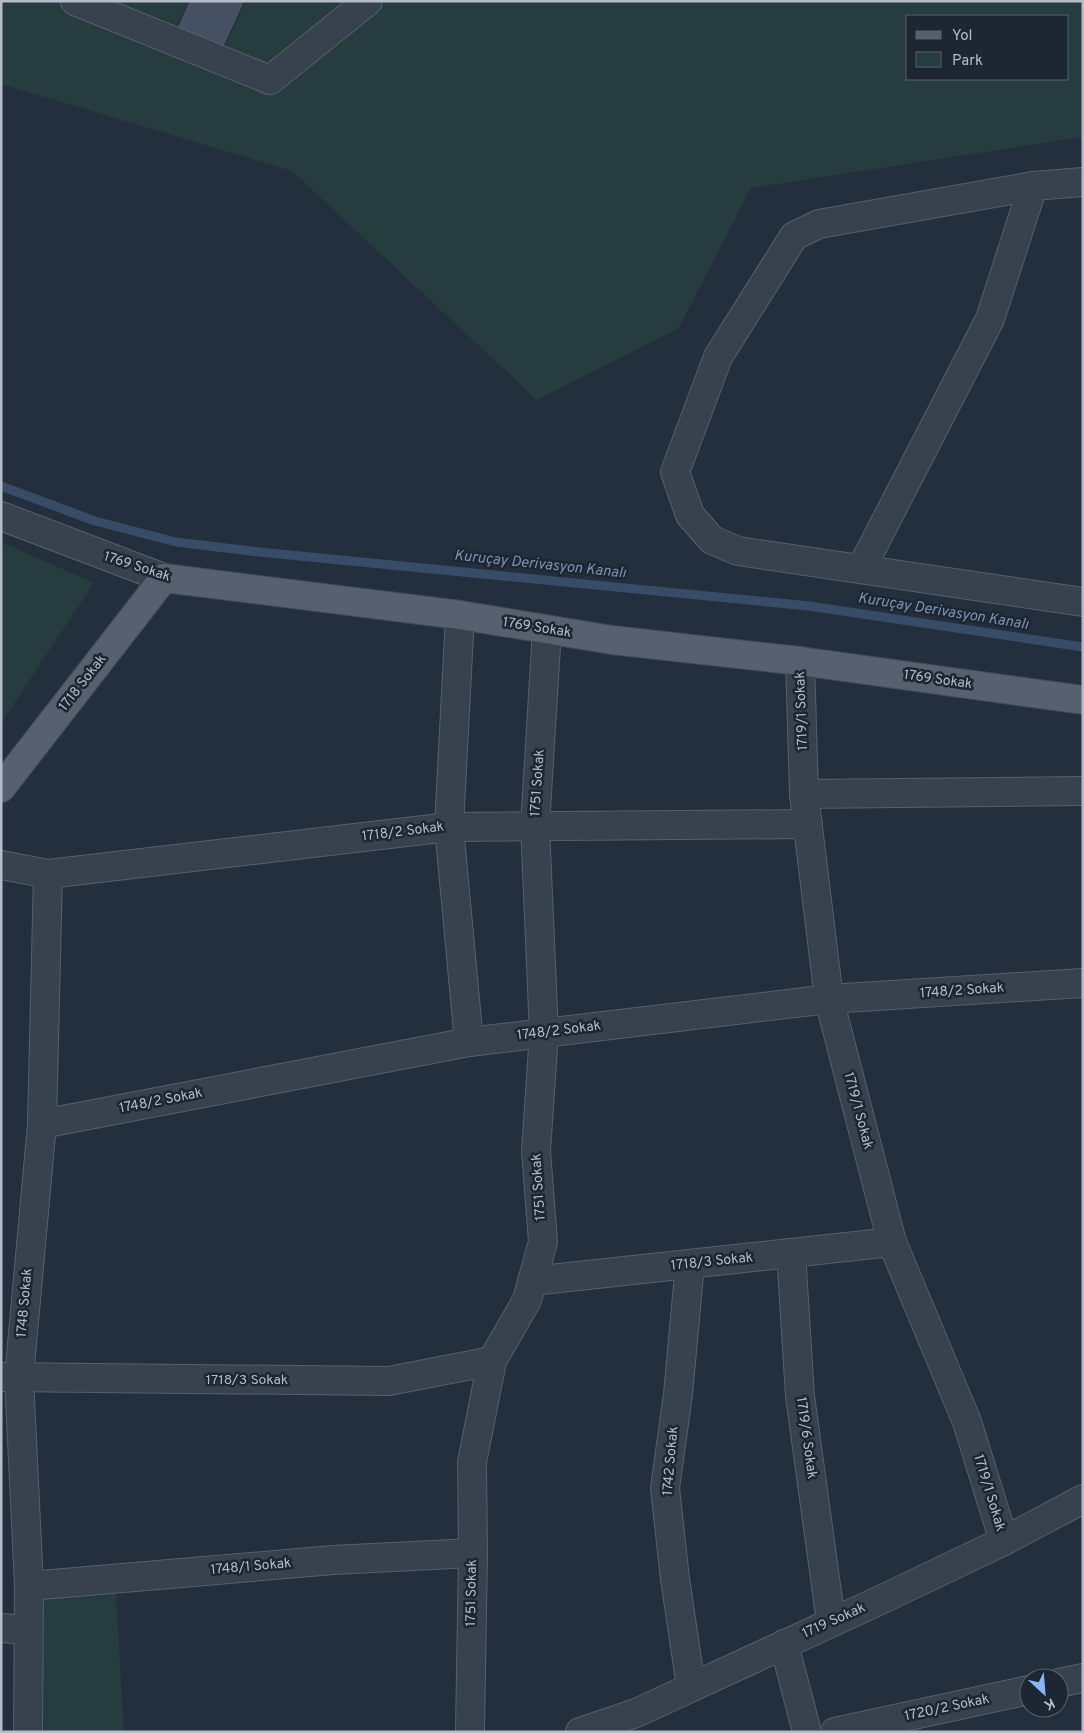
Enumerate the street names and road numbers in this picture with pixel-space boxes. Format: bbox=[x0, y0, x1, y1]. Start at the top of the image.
street label: 1769 Sokak bbox=[102, 548, 172, 586]
street label: 1769 Sokak bbox=[502, 614, 572, 642]
street label: 1718 Sokak bbox=[55, 651, 111, 715]
street label: 1769 Sokak bbox=[903, 667, 973, 693]
street label: 1719/1 Sokak bbox=[792, 671, 812, 751]
street label: 1751 Sokak bbox=[527, 749, 549, 817]
street label: 1718/2 Sokak bbox=[361, 819, 445, 845]
street label: 1748/2 Sokak bbox=[919, 980, 1005, 1002]
street label: 1748/2 Sokak bbox=[516, 1017, 602, 1045]
street label: 1719/1 Sokak bbox=[840, 1070, 876, 1152]
street label: 1748/2 Sokak bbox=[118, 1085, 204, 1117]
street label: 1751 Sokak bbox=[528, 1153, 550, 1221]
street label: 1718/3 Sokak bbox=[670, 1249, 754, 1275]
street label: 1748 Sokak bbox=[14, 1268, 36, 1338]
street label: 1718/3 Sokak bbox=[206, 1372, 288, 1389]
street label: 1719/6 Sokak bbox=[792, 1396, 820, 1480]
street label: 1742 Sokak bbox=[660, 1426, 682, 1496]
street label: 1719/1 Sokak bbox=[969, 1453, 1009, 1533]
street label: 1748/1 Sokak bbox=[210, 1555, 292, 1579]
street label: 1751 Sokak bbox=[463, 1559, 481, 1627]
street label: 1719 Sokak bbox=[800, 1600, 868, 1642]
street label: 1720/2 Sokak bbox=[903, 1691, 991, 1725]

